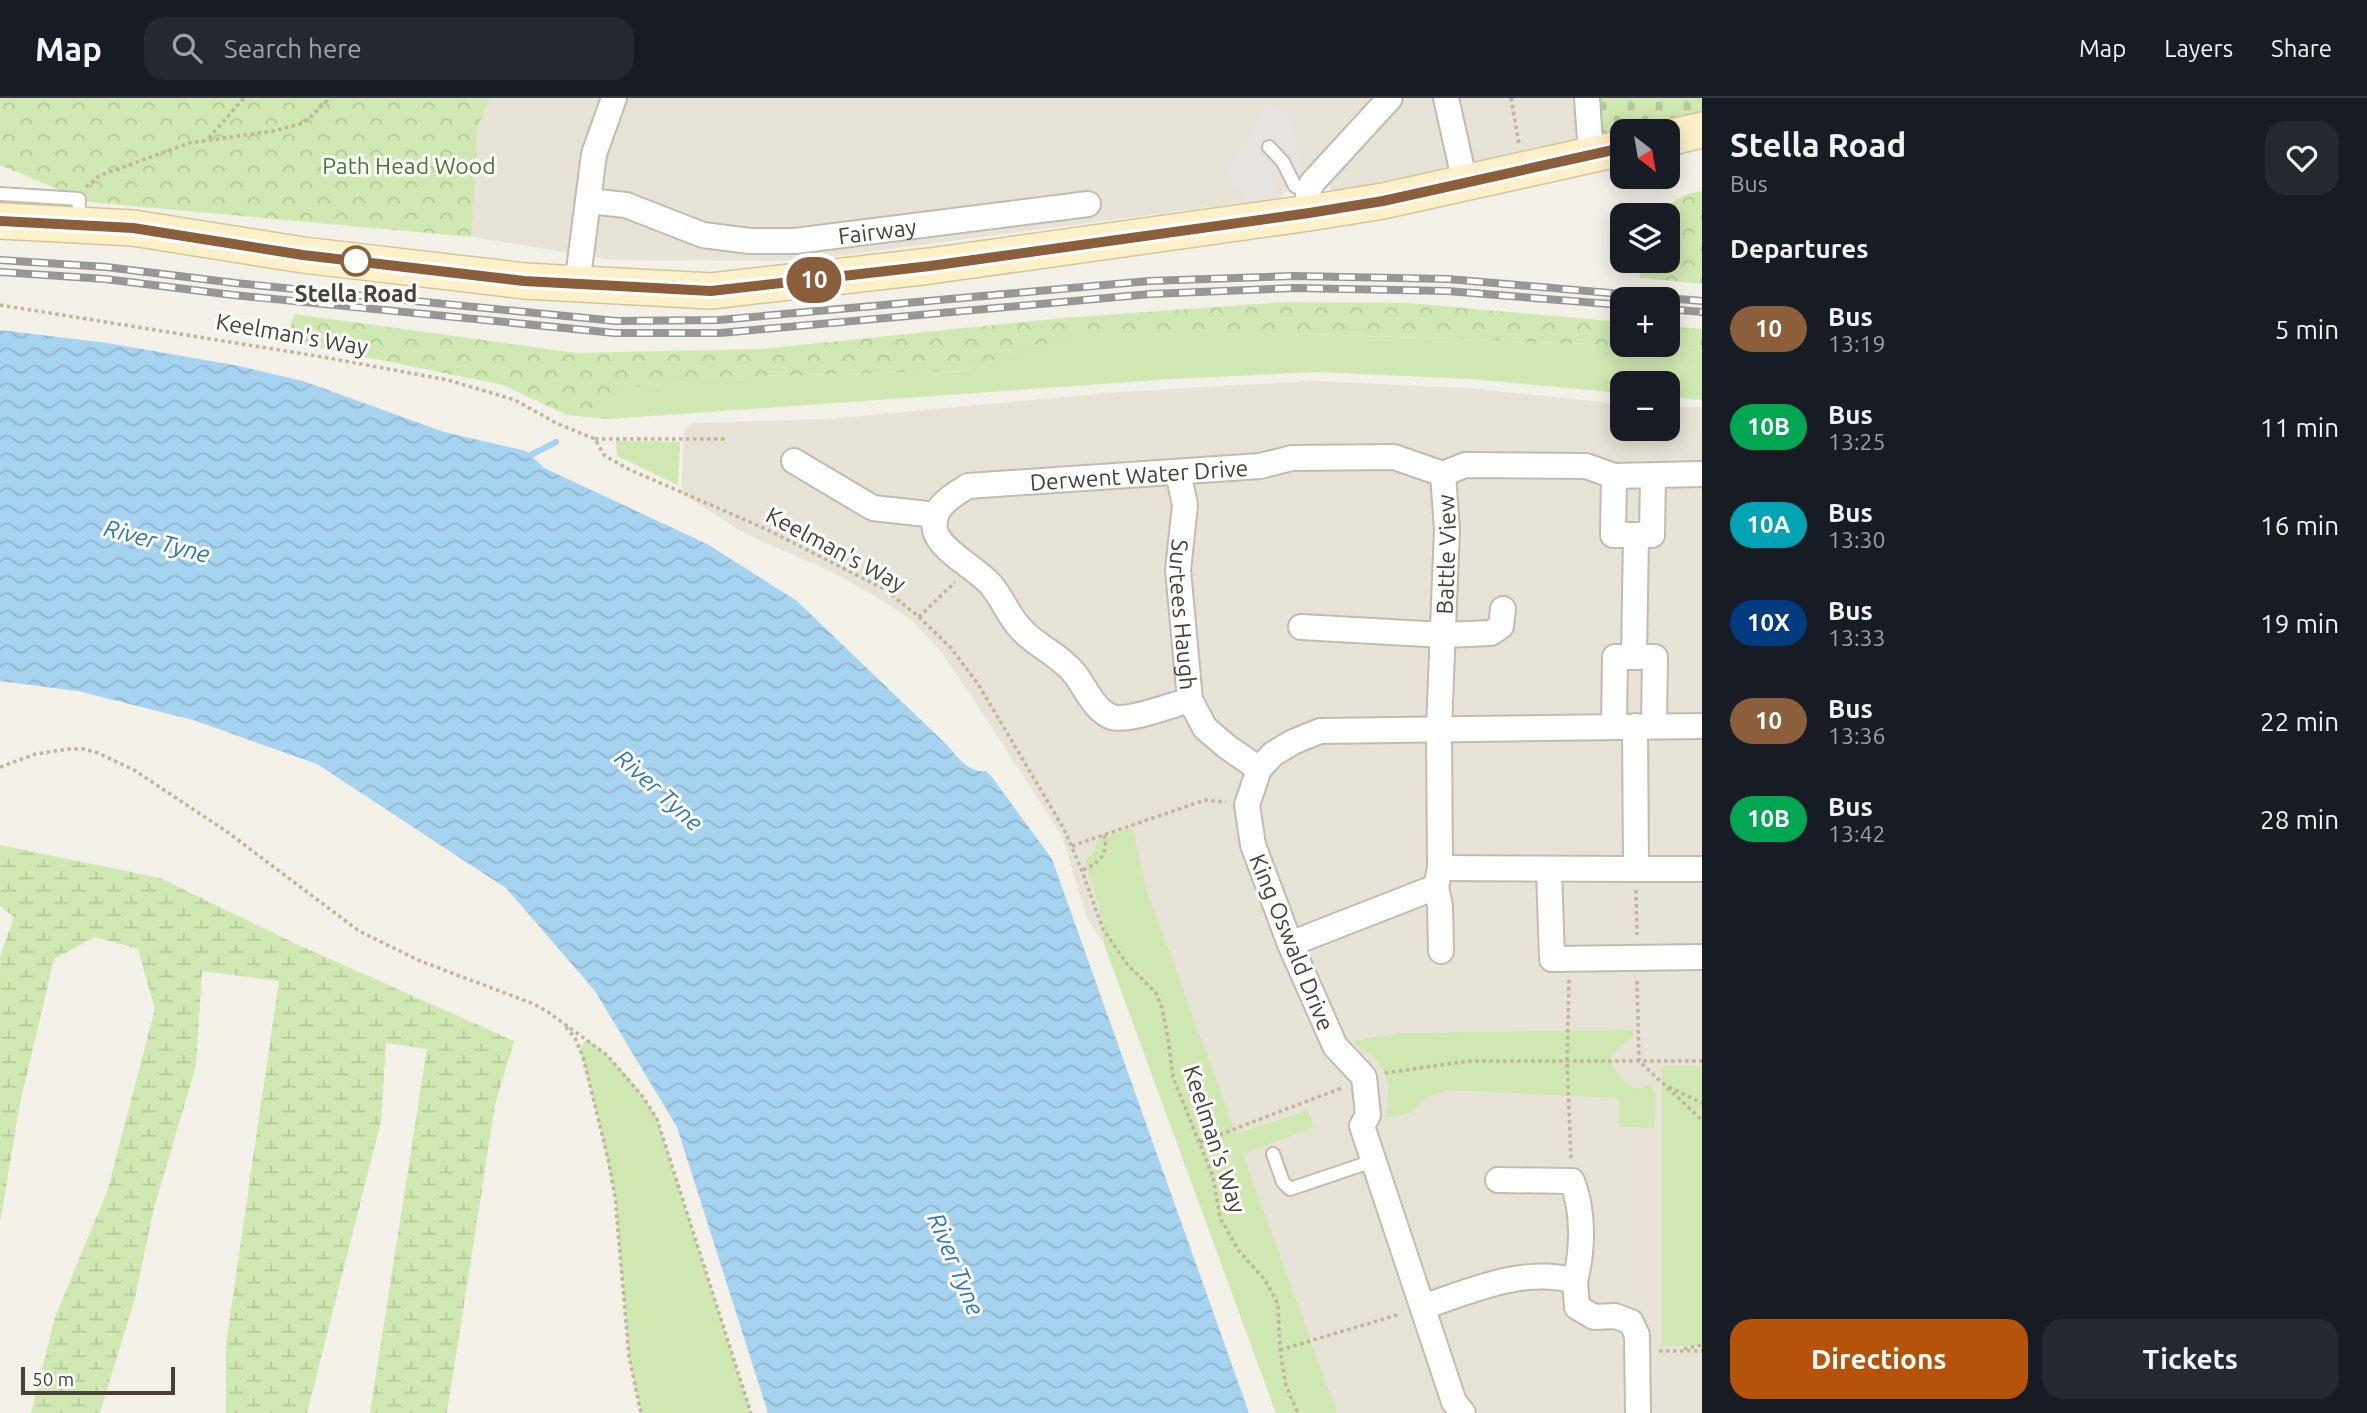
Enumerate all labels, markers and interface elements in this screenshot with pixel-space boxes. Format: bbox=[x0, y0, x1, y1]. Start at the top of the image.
search box bbox=[144, 17, 634, 80]
icon: search bbox=[168, 29, 206, 67]
text: Map bbox=[35, 30, 102, 67]
text: Search here bbox=[224, 34, 362, 63]
text: Map bbox=[2079, 35, 2126, 62]
text: Layers bbox=[2164, 35, 2233, 62]
text: Share bbox=[2271, 35, 2332, 62]
north arrow bbox=[1610, 119, 1680, 189]
map controls bbox=[1610, 119, 1680, 441]
button: heart bbox=[2265, 121, 2339, 195]
text: Stella Road bbox=[1730, 126, 1906, 163]
park label: Path Head Wood bbox=[322, 153, 496, 178]
text: Bus bbox=[1730, 171, 1768, 196]
button: layers bbox=[1610, 203, 1680, 273]
street label: Fairway bbox=[837, 213, 918, 248]
text: Departures bbox=[1730, 234, 1868, 263]
marker: Stella Road bbox=[341, 246, 371, 276]
line badge: 10 bbox=[782, 257, 846, 303]
text: 10 bbox=[800, 266, 828, 293]
place label: Stella Road bbox=[295, 281, 417, 306]
button: + bbox=[1610, 287, 1680, 357]
text: Bus bbox=[1828, 302, 1873, 331]
street label: Keelman's Way bbox=[214, 308, 370, 360]
text: 10 bbox=[1755, 315, 1782, 342]
text: 5 min bbox=[2275, 315, 2339, 344]
text: 13:19 bbox=[1828, 331, 1886, 356]
button: − bbox=[1610, 371, 1680, 441]
text: Bus bbox=[1828, 400, 1873, 429]
text: 10B bbox=[1747, 413, 1790, 440]
text: 11 min bbox=[2260, 413, 2339, 442]
text: 13:25 bbox=[1828, 429, 1886, 454]
street label: Derwent Water Drive bbox=[1029, 454, 1249, 494]
street label: Battle View bbox=[1431, 493, 1460, 615]
text: Bus bbox=[1828, 498, 1873, 527]
street label: Keelman's Way bbox=[762, 502, 910, 596]
text: 10A bbox=[1747, 511, 1790, 538]
text: 16 min bbox=[2260, 511, 2339, 540]
water label: River Tyne bbox=[101, 514, 213, 568]
text: 13:30 bbox=[1828, 527, 1886, 552]
street label: Surtees Haugh bbox=[1165, 538, 1202, 691]
text: Bus bbox=[1828, 596, 1873, 625]
text: 10X bbox=[1747, 609, 1790, 636]
text: 19 min bbox=[2260, 609, 2339, 638]
text: 13:33 bbox=[1828, 625, 1886, 650]
text: Bus bbox=[1828, 694, 1873, 723]
text: 10 bbox=[1755, 707, 1782, 734]
text: 22 min bbox=[2260, 707, 2339, 736]
text: 13:36 bbox=[1828, 723, 1886, 748]
water label: River Tyne bbox=[610, 744, 708, 836]
text: Bus bbox=[1828, 792, 1873, 821]
text: 10B bbox=[1747, 805, 1790, 832]
text: 28 min bbox=[2260, 805, 2339, 834]
text: 13:42 bbox=[1828, 821, 1886, 846]
street label: King Oswald Drive bbox=[1245, 850, 1339, 1034]
street label: Keelman's Way bbox=[1179, 1062, 1251, 1216]
water label: River Tyne bbox=[922, 1209, 990, 1319]
button: Directions bbox=[1730, 1319, 2028, 1399]
button: Tickets bbox=[2042, 1319, 2339, 1399]
scale bar bbox=[21, 1364, 175, 1396]
text: 50 m bbox=[32, 1368, 74, 1390]

